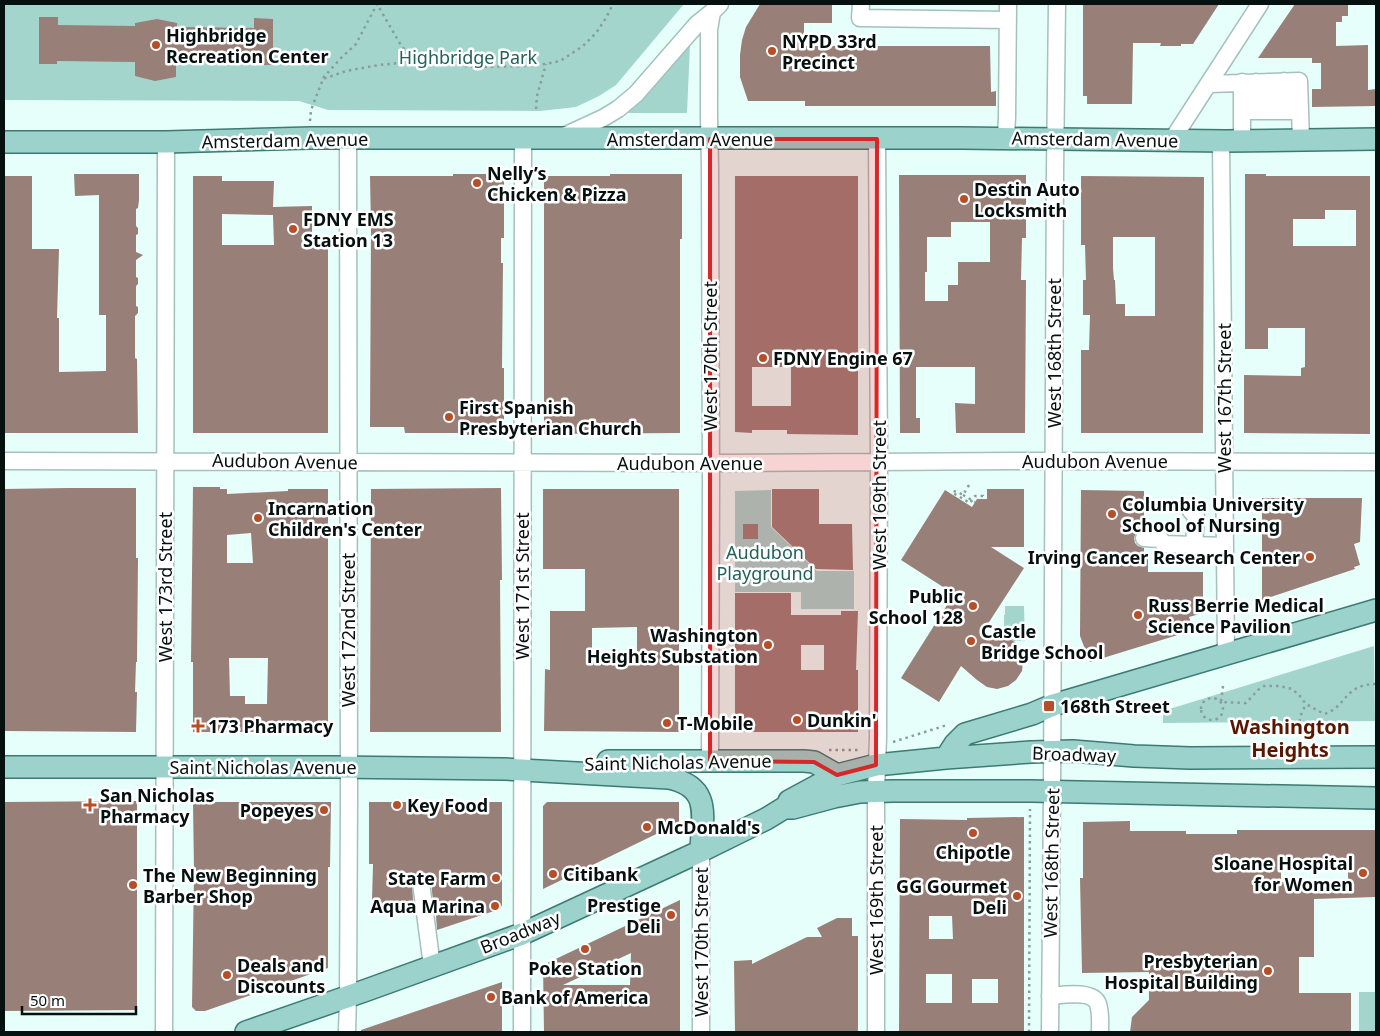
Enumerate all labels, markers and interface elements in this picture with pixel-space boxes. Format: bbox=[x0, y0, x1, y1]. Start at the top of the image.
place label: Highbridge Recreation Center bbox=[166, 23, 329, 68]
place label: NYPD 33rd Precinct bbox=[782, 29, 877, 74]
marker: Highbridge Recreation Center bbox=[150, 39, 162, 51]
park label: Highbridge Park bbox=[399, 45, 538, 69]
marker: NYPD 33rd Precinct bbox=[766, 45, 778, 57]
street label: Amsterdam Avenue bbox=[1012, 126, 1178, 152]
street label: Amsterdam Avenue bbox=[202, 127, 368, 153]
street label: Amsterdam Avenue bbox=[607, 127, 773, 151]
place label: Nelly’s Chicken & Pizza bbox=[487, 161, 626, 206]
marker: Nelly’s Chicken & Pizza bbox=[471, 177, 483, 189]
place label: Destin Auto Locksmith bbox=[974, 177, 1080, 222]
marker: Destin Auto Locksmith bbox=[958, 193, 970, 205]
place label: FDNY EMS Station 13 bbox=[303, 207, 394, 252]
marker: FDNY EMS Station 13 bbox=[287, 223, 299, 235]
street label: West 168th Street bbox=[1042, 278, 1066, 428]
street label: West 170th Street bbox=[698, 281, 722, 431]
street label: West 167th Street bbox=[1212, 323, 1236, 473]
place label: FDNY Engine 67 bbox=[773, 346, 913, 370]
marker: FDNY Engine 67 bbox=[757, 352, 769, 364]
place label: First Spanish Presbyterian Church bbox=[459, 395, 642, 440]
marker: First Spanish Presbyterian Church bbox=[443, 411, 455, 423]
street label: West 169th Street bbox=[867, 420, 891, 570]
street label: Audubon Avenue bbox=[212, 448, 358, 474]
street label: Audubon Avenue bbox=[1022, 449, 1168, 473]
street label: Audubon Avenue bbox=[617, 451, 763, 475]
place label: Columbia University School of Nursing bbox=[1122, 492, 1305, 537]
place label: Incarnation Children's Center bbox=[268, 496, 422, 541]
marker: Columbia University School of Nursing bbox=[1106, 508, 1118, 520]
street label: West 173rd Street bbox=[153, 511, 177, 662]
marker: Incarnation Children's Center bbox=[252, 512, 264, 524]
street label: West 171st Street bbox=[510, 512, 534, 660]
park label: Audubon Playground bbox=[716, 540, 814, 585]
place label: Irving Cancer Research Center bbox=[1028, 545, 1300, 569]
marker: Irving Cancer Research Center bbox=[1304, 551, 1316, 563]
street label: West 172nd Street bbox=[336, 552, 360, 707]
place label: Public School 128 bbox=[869, 584, 963, 629]
place label: Russ Berrie Medical Science Pavilion bbox=[1148, 593, 1324, 638]
marker: Public School 128 bbox=[967, 600, 979, 612]
marker: Russ Berrie Medical Science Pavilion bbox=[1132, 609, 1144, 621]
place label: Castle Bridge School bbox=[981, 619, 1103, 664]
place label: Washington Heights Substation bbox=[587, 623, 758, 668]
marker: Castle Bridge School bbox=[965, 635, 977, 647]
marker: Washington Heights Substation bbox=[762, 639, 774, 651]
place label: 168th Street bbox=[1060, 694, 1170, 718]
marker: 168th Street bbox=[1042, 699, 1056, 713]
place label: Dunkin' bbox=[807, 708, 876, 732]
place label: T-Mobile bbox=[677, 711, 754, 735]
district label: Washington Heights bbox=[1230, 713, 1350, 763]
place label: 173 Pharmacy bbox=[208, 714, 334, 738]
marker: Dunkin' bbox=[791, 714, 803, 726]
marker: T-Mobile bbox=[661, 717, 673, 729]
marker: 173 Pharmacy bbox=[192, 720, 204, 732]
street label: Broadway bbox=[1031, 741, 1117, 767]
street label: Saint Nicholas Avenue bbox=[584, 748, 772, 776]
street label: Saint Nicholas Avenue bbox=[169, 755, 357, 779]
place label: San Nicholas Pharmacy bbox=[100, 783, 215, 828]
street label: West 168th Street bbox=[1038, 787, 1064, 938]
place label: Key Food bbox=[407, 793, 488, 817]
place label: Popeyes bbox=[240, 798, 314, 822]
marker: San Nicholas Pharmacy bbox=[84, 799, 96, 811]
marker: Key Food bbox=[391, 799, 403, 811]
marker: Popeyes bbox=[318, 804, 330, 816]
place label: McDonald's bbox=[657, 815, 760, 839]
marker: McDonald's bbox=[641, 821, 653, 833]
street label: West 169th Street bbox=[864, 825, 888, 975]
marker: Chipotle bbox=[967, 827, 979, 839]
place label: Chipotle bbox=[935, 840, 1011, 864]
place label: Sloane Hospital for Women bbox=[1214, 851, 1353, 896]
place label: Citibank bbox=[563, 862, 639, 886]
place label: The New Beginning Barber Shop bbox=[143, 863, 317, 908]
place label: State Farm bbox=[388, 866, 486, 890]
street label: West 170th Street bbox=[689, 867, 713, 1017]
marker: Sloane Hospital for Women bbox=[1357, 867, 1369, 879]
marker: Citibank bbox=[547, 868, 559, 880]
marker: State Farm bbox=[490, 872, 502, 884]
place label: GG Gourmet Deli bbox=[896, 874, 1007, 919]
marker: The New Beginning Barber Shop bbox=[127, 879, 139, 891]
marker: GG Gourmet Deli bbox=[1011, 890, 1023, 902]
place label: Prestige Deli bbox=[587, 893, 661, 938]
place label: Aqua Marina bbox=[370, 894, 485, 918]
marker: Aqua Marina bbox=[489, 900, 501, 912]
street label: Broadway bbox=[476, 905, 564, 959]
marker: Prestige Deli bbox=[665, 909, 677, 921]
marker: Poke Station bbox=[579, 943, 591, 955]
place label: Presbyterian Hospital Building bbox=[1104, 949, 1258, 994]
place label: Deals and Discounts bbox=[237, 953, 325, 998]
place label: Poke Station bbox=[528, 956, 642, 980]
marker: Presbyterian Hospital Building bbox=[1262, 965, 1274, 977]
marker: Deals and Discounts bbox=[221, 969, 233, 981]
scale bar bbox=[22, 984, 136, 1016]
place label: Bank of America bbox=[501, 985, 648, 1009]
text: 50 m bbox=[30, 990, 65, 1010]
marker: Bank of America bbox=[485, 991, 497, 1003]

